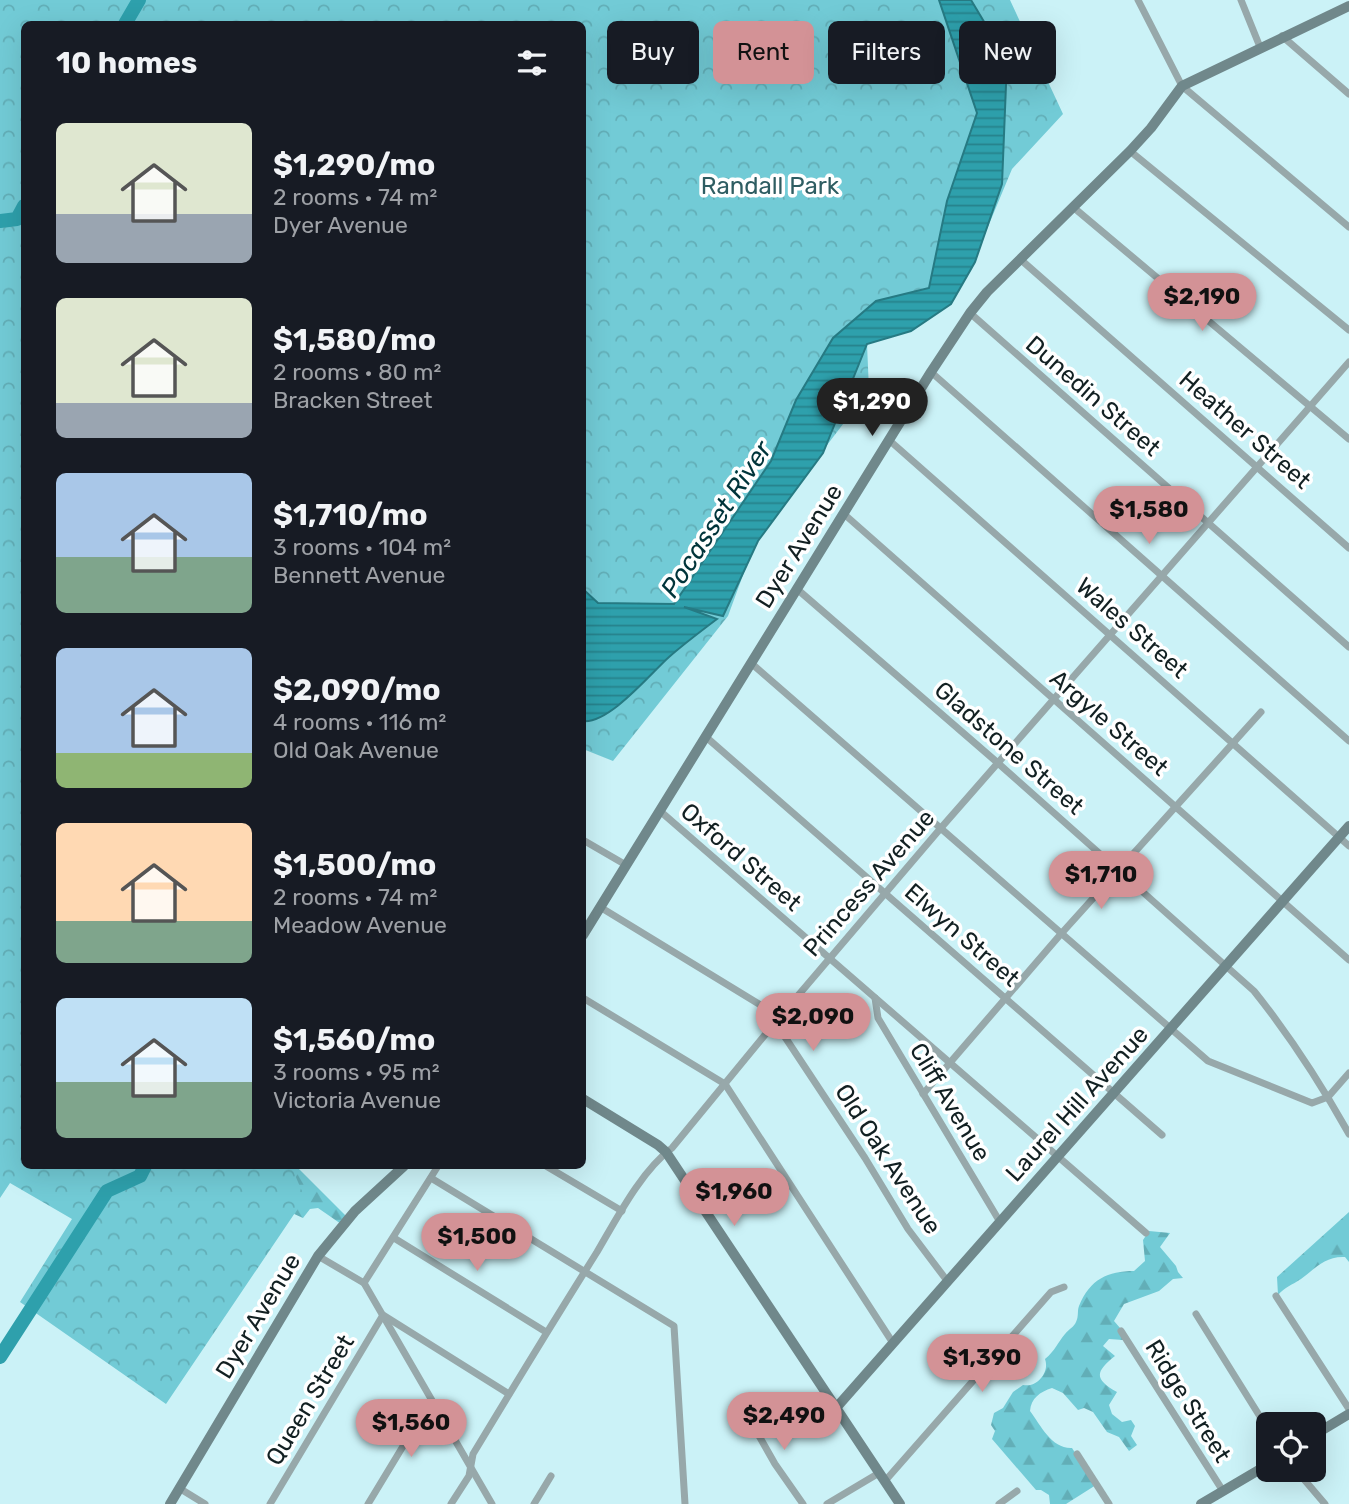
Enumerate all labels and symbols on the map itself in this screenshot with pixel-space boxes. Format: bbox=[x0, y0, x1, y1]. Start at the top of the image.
park label: Randall Park bbox=[701, 172, 840, 200]
pin: $2,190 bbox=[1145, 274, 1259, 333]
street label: Dunedin Street bbox=[1020, 330, 1166, 462]
street label: Heather Street bbox=[1174, 365, 1316, 495]
pin: $1,290 bbox=[815, 378, 929, 438]
water label: Pocasset River bbox=[654, 434, 779, 603]
street label: Dyer Avenue bbox=[750, 479, 848, 613]
pin: $1,580 bbox=[1092, 486, 1206, 546]
street label: Wales Street bbox=[1070, 572, 1194, 684]
street label: Argyle Street bbox=[1044, 664, 1174, 782]
street label: Gladstone Street bbox=[929, 676, 1089, 820]
street label: Oxford Street bbox=[675, 797, 807, 917]
street label: Princess Avenue bbox=[798, 804, 940, 962]
pin: $1,710 bbox=[1044, 852, 1158, 911]
street label: Elwyn Street bbox=[899, 878, 1025, 992]
pin: $2,090 bbox=[756, 993, 870, 1053]
street label: Laurel Hill Avenue bbox=[1000, 1021, 1154, 1187]
street label: Cliff Avenue bbox=[904, 1038, 996, 1166]
street label: Old Oak Avenue bbox=[829, 1079, 947, 1239]
pin: $1,960 bbox=[677, 1168, 791, 1228]
pin: $1,500 bbox=[420, 1214, 534, 1273]
street label: Dyer Avenue bbox=[210, 1248, 306, 1384]
street label: Queen Street bbox=[260, 1330, 360, 1470]
pin: $1,390 bbox=[925, 1334, 1039, 1394]
street label: Ridge Street bbox=[1139, 1335, 1237, 1467]
pin: $2,490 bbox=[727, 1392, 841, 1452]
pin: $1,560 bbox=[354, 1400, 468, 1459]

